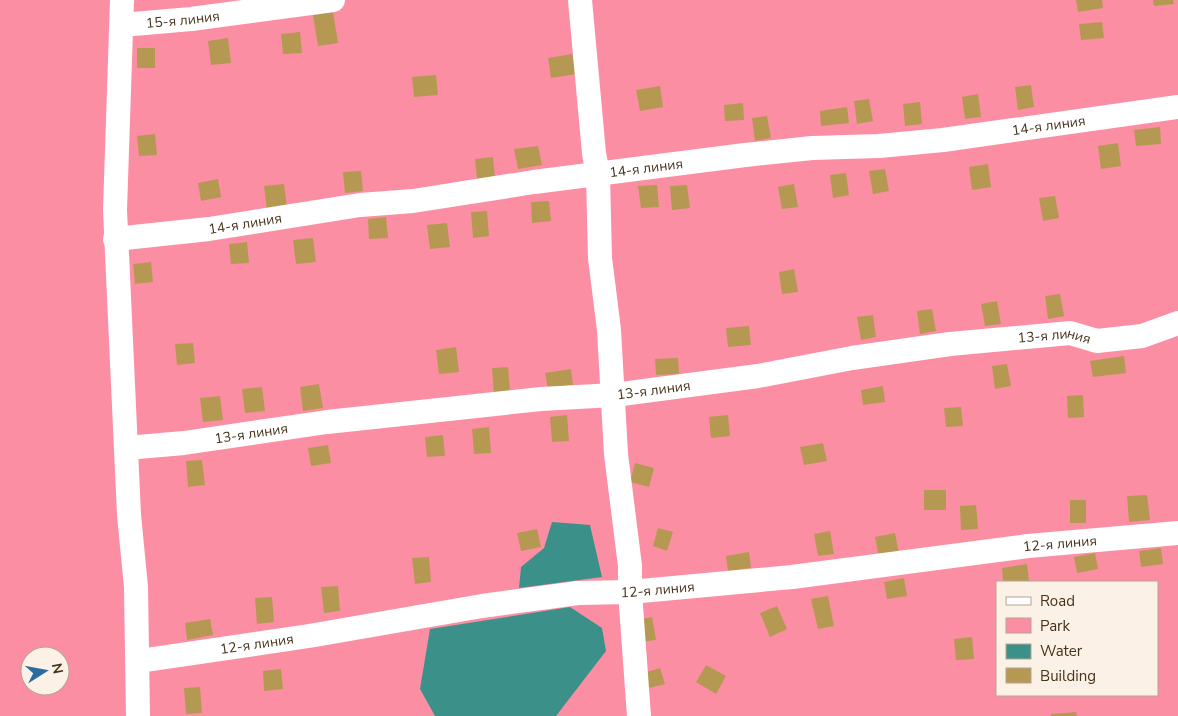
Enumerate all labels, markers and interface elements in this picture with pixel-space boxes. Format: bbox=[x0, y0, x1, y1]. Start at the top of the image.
street label: 15-я линия bbox=[145, 6, 221, 33]
street label: 14-я линия bbox=[1011, 111, 1087, 140]
street label: 14-я линия bbox=[608, 154, 684, 182]
street label: 14-я линия bbox=[207, 209, 283, 239]
street label: 13-я линия bbox=[1017, 324, 1093, 349]
street label: 13-я линия bbox=[616, 376, 692, 405]
street label: 13-я линия bbox=[213, 419, 289, 448]
street label: 12-я линия bbox=[1022, 531, 1098, 557]
street label: 12-я линия bbox=[620, 577, 695, 602]
legend bbox=[996, 581, 1158, 696]
text: Road bbox=[1040, 591, 1075, 611]
text: Park bbox=[1040, 616, 1070, 636]
street label: 12-я линия bbox=[219, 629, 295, 659]
text: Water bbox=[1040, 641, 1083, 661]
north arrow bbox=[20, 646, 70, 696]
text: N bbox=[47, 662, 68, 676]
text: Building bbox=[1040, 666, 1096, 686]

